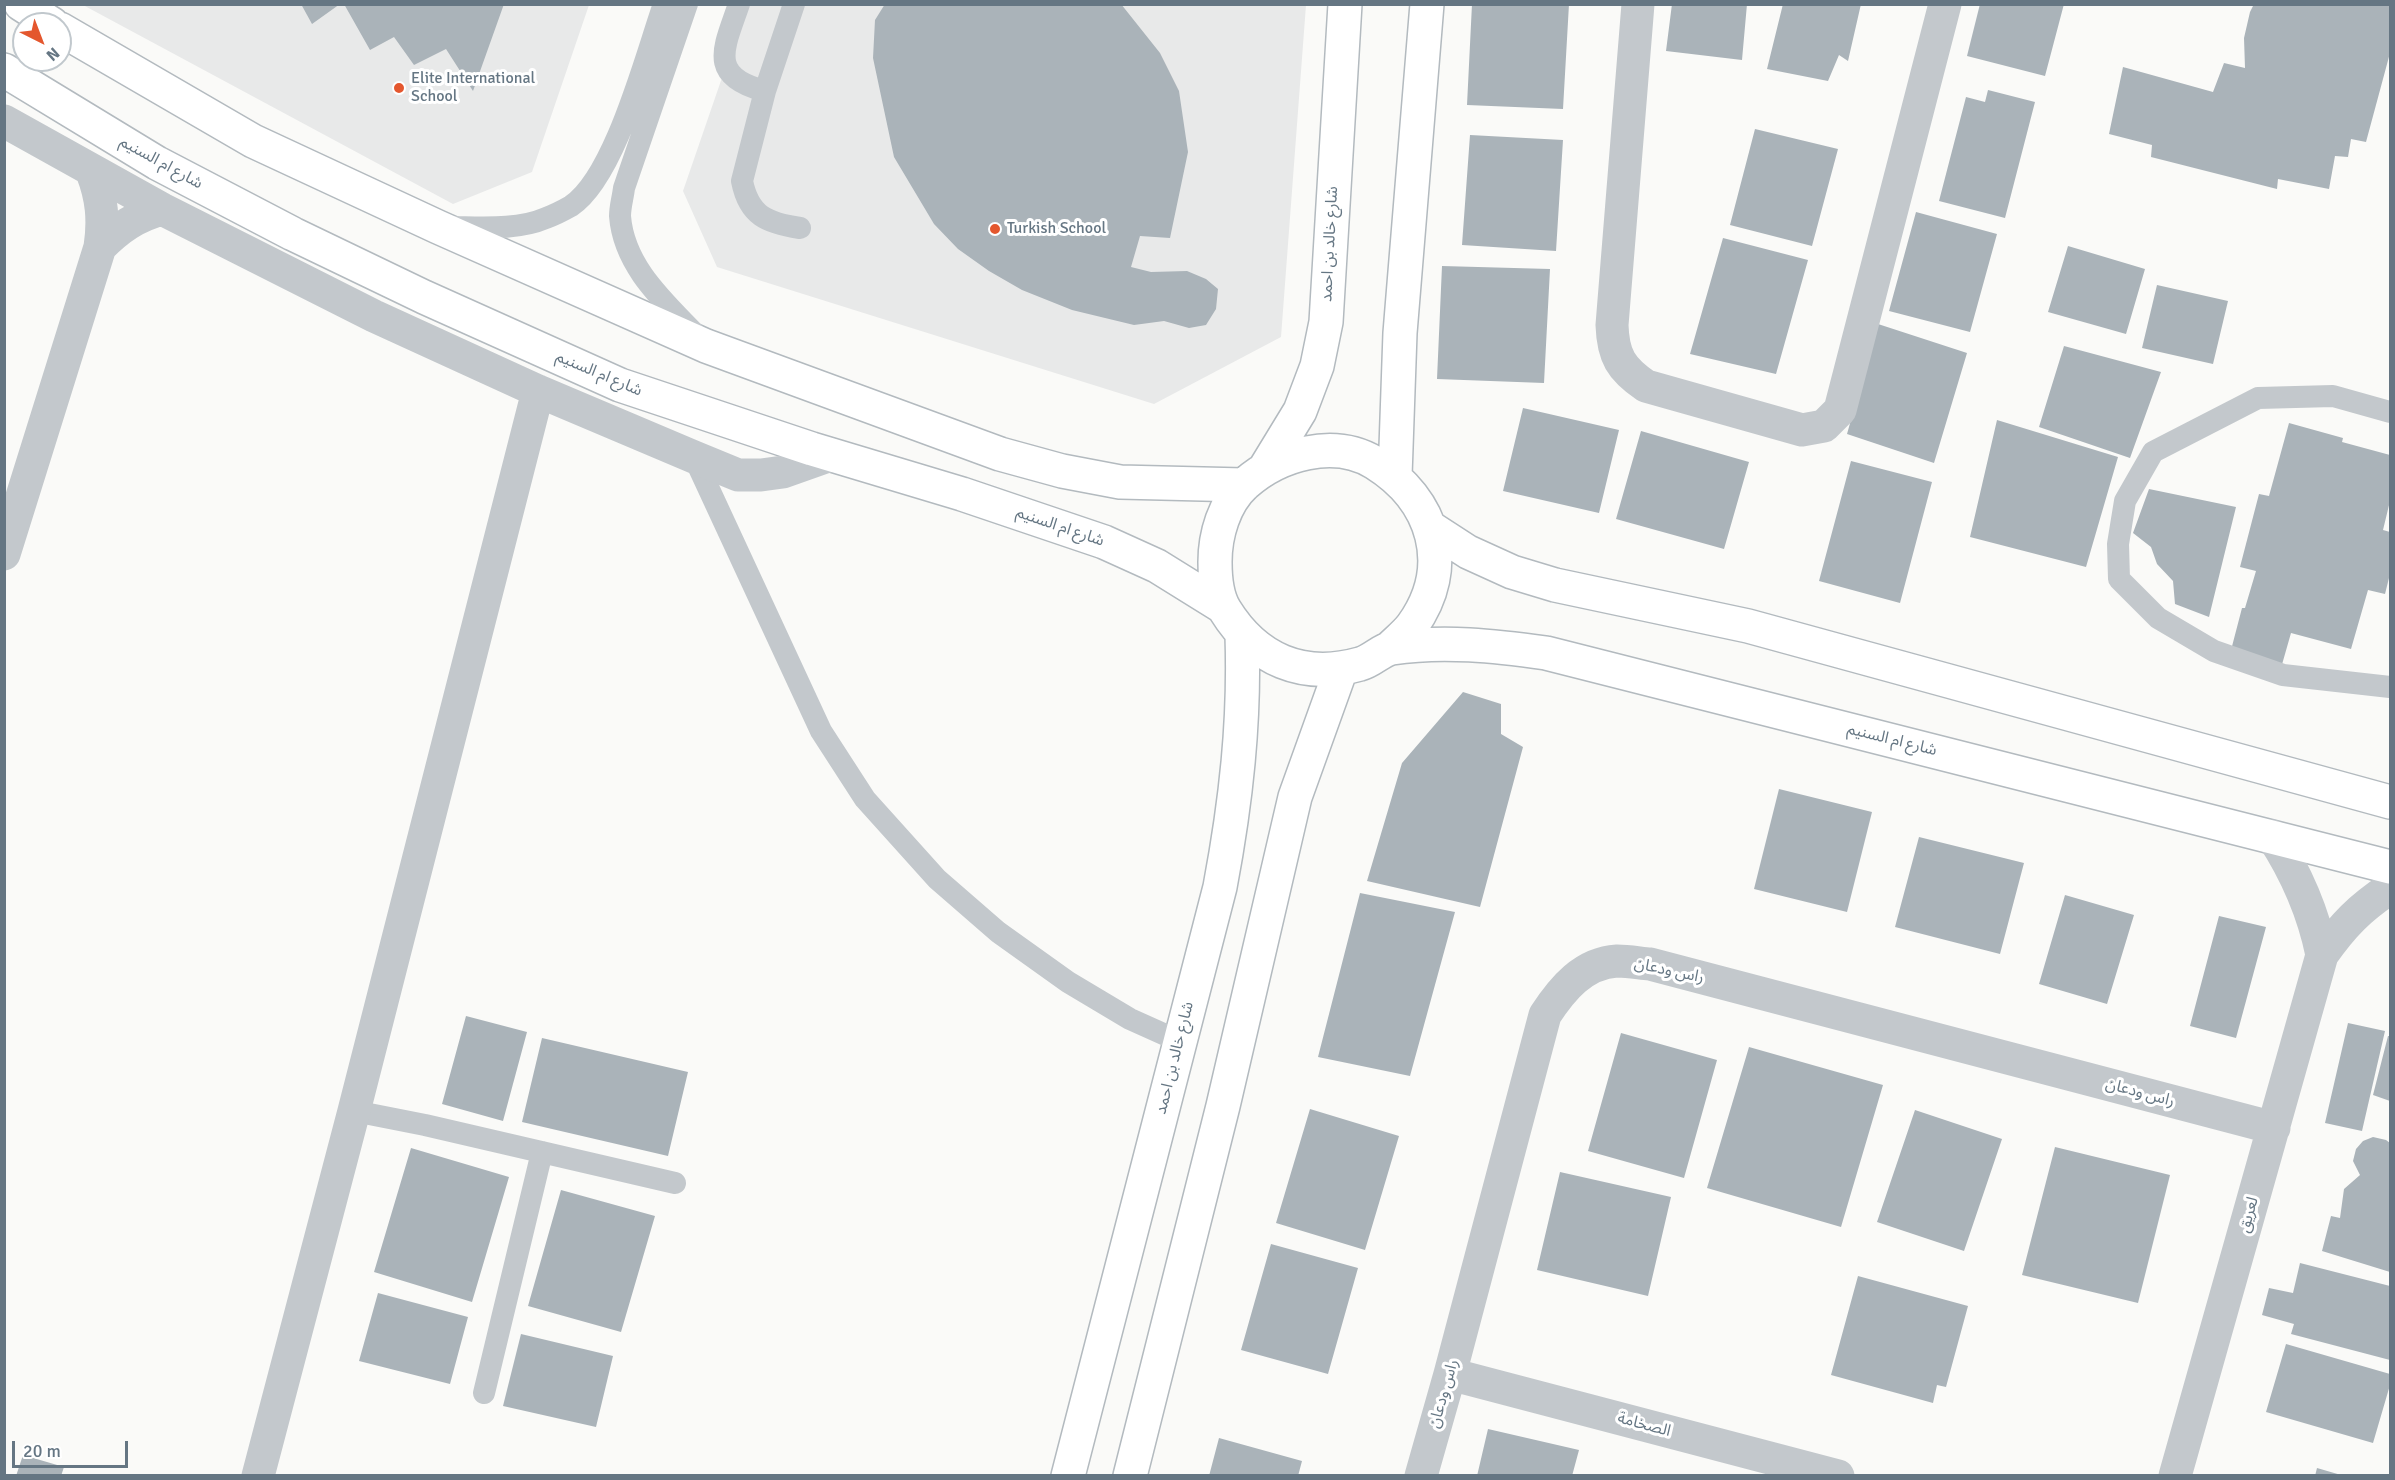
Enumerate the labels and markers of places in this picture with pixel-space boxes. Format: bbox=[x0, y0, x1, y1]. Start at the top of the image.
place label: Elite International School bbox=[411, 69, 535, 107]
marker: Elite International School bbox=[392, 81, 406, 95]
place label: Turkish School bbox=[1007, 219, 1106, 239]
marker: Turkish School bbox=[988, 222, 1002, 236]

